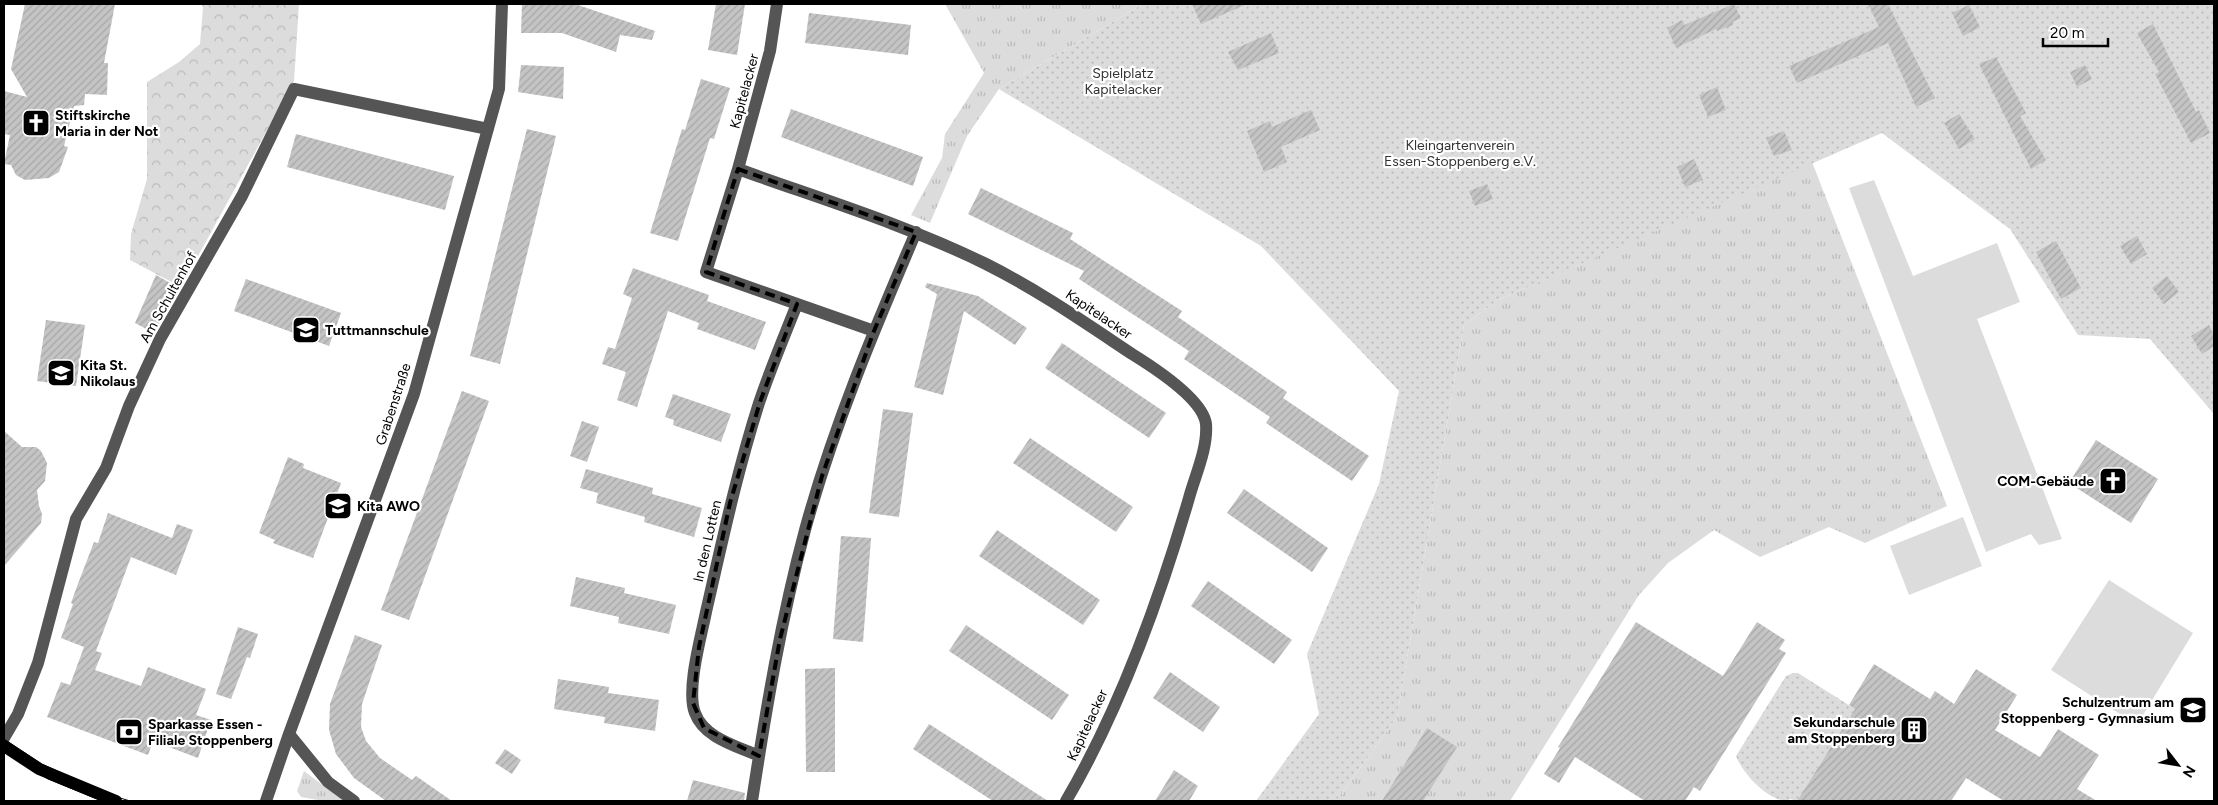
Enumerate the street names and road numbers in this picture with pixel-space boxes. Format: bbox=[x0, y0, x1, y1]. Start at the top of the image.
street label: Kapitelacker bbox=[726, 52, 763, 130]
street label: Am Schultenhof bbox=[136, 248, 201, 346]
street label: Kapitelacker bbox=[1062, 286, 1136, 343]
street label: Grabenstraße bbox=[372, 361, 415, 447]
street label: In den Lotten bbox=[690, 498, 725, 584]
street label: Kapitelacker bbox=[1064, 687, 1111, 764]

